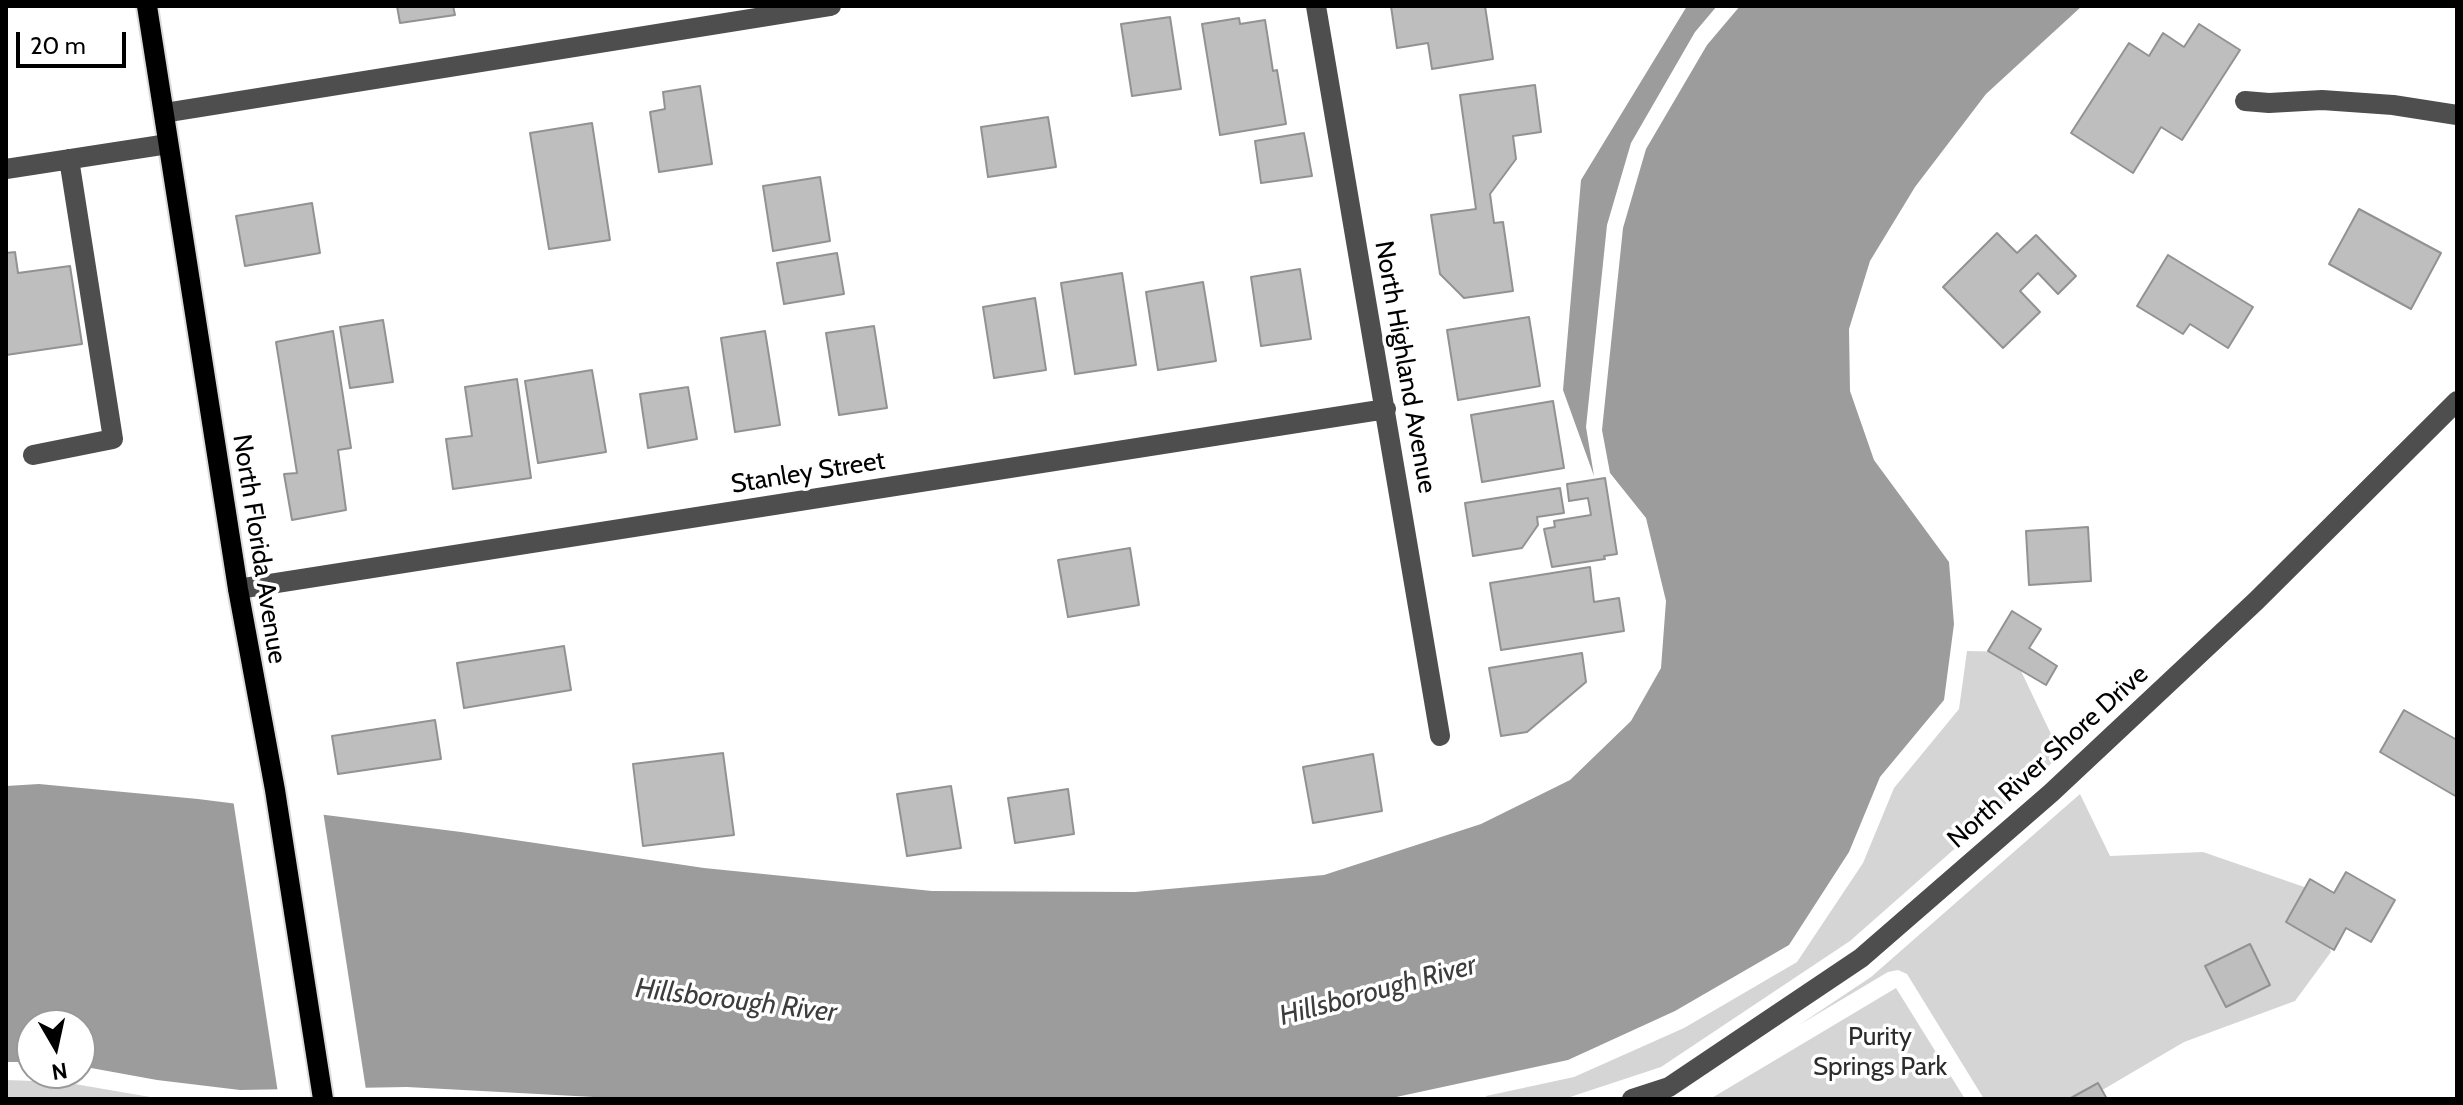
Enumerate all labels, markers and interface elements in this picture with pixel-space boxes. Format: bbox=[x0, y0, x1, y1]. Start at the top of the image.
scale bar bbox=[20, 16, 130, 66]
text: 20 m bbox=[30, 31, 86, 60]
street label: North Highland Avenue bbox=[1367, 238, 1443, 496]
street label: North Florida Avenue bbox=[225, 432, 293, 666]
street label: Stanley Street bbox=[729, 445, 887, 501]
street label: North River Shore Drive bbox=[1941, 659, 2155, 855]
water label: Hillsborough River bbox=[1276, 949, 1480, 1033]
water label: Hillsborough River bbox=[633, 972, 839, 1030]
north arrow bbox=[16, 1009, 96, 1089]
park label: Purity Springs Park bbox=[1813, 1021, 1947, 1082]
text: N bbox=[50, 1057, 69, 1086]

